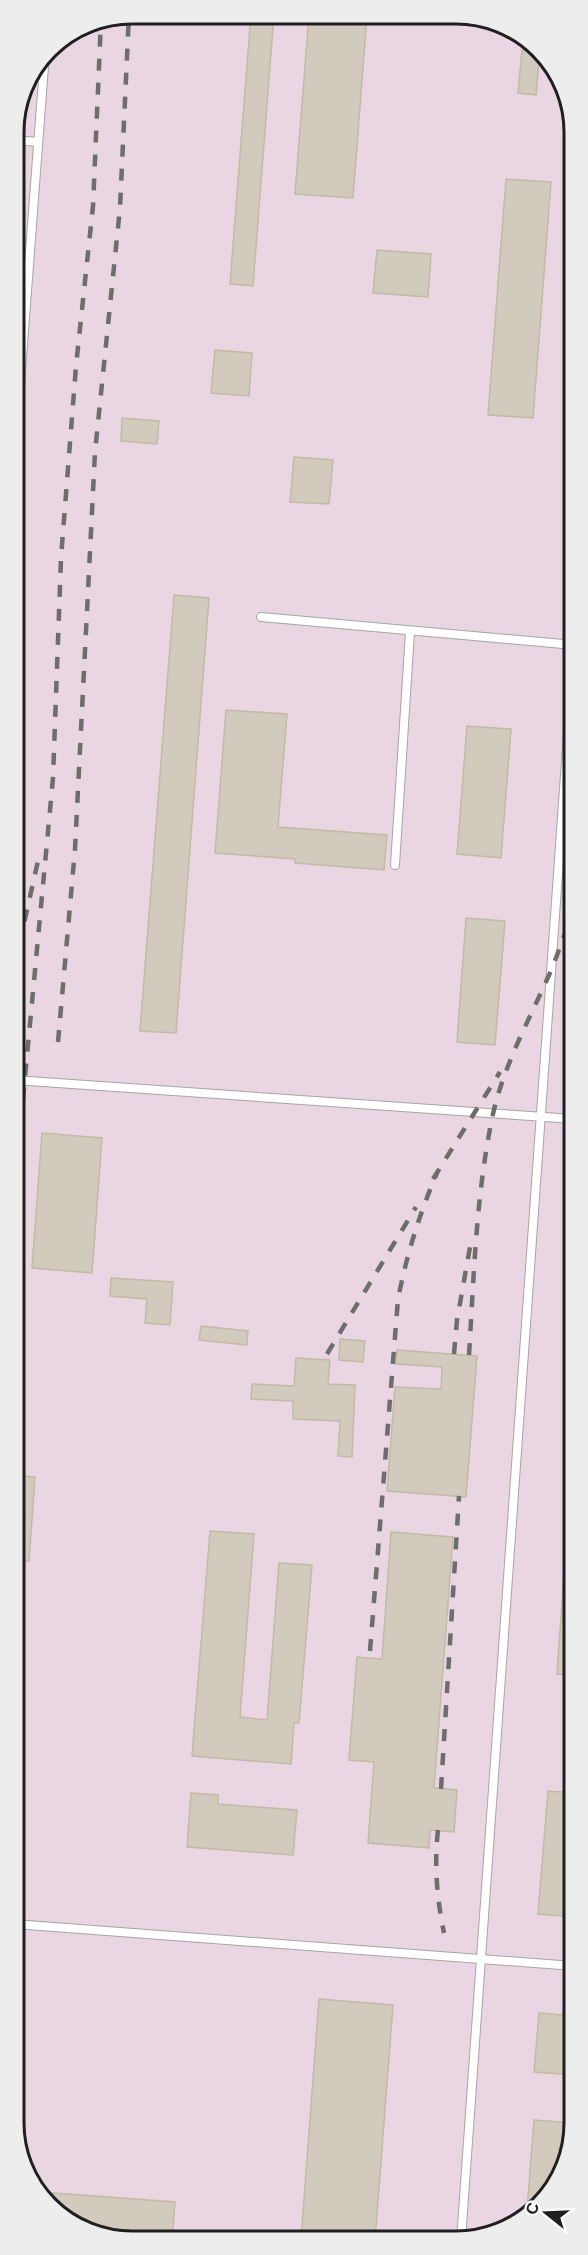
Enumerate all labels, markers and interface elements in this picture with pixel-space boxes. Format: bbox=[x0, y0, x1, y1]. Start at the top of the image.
north arrow bbox=[516, 2183, 576, 2243]
text: С bbox=[520, 2199, 544, 2217]

